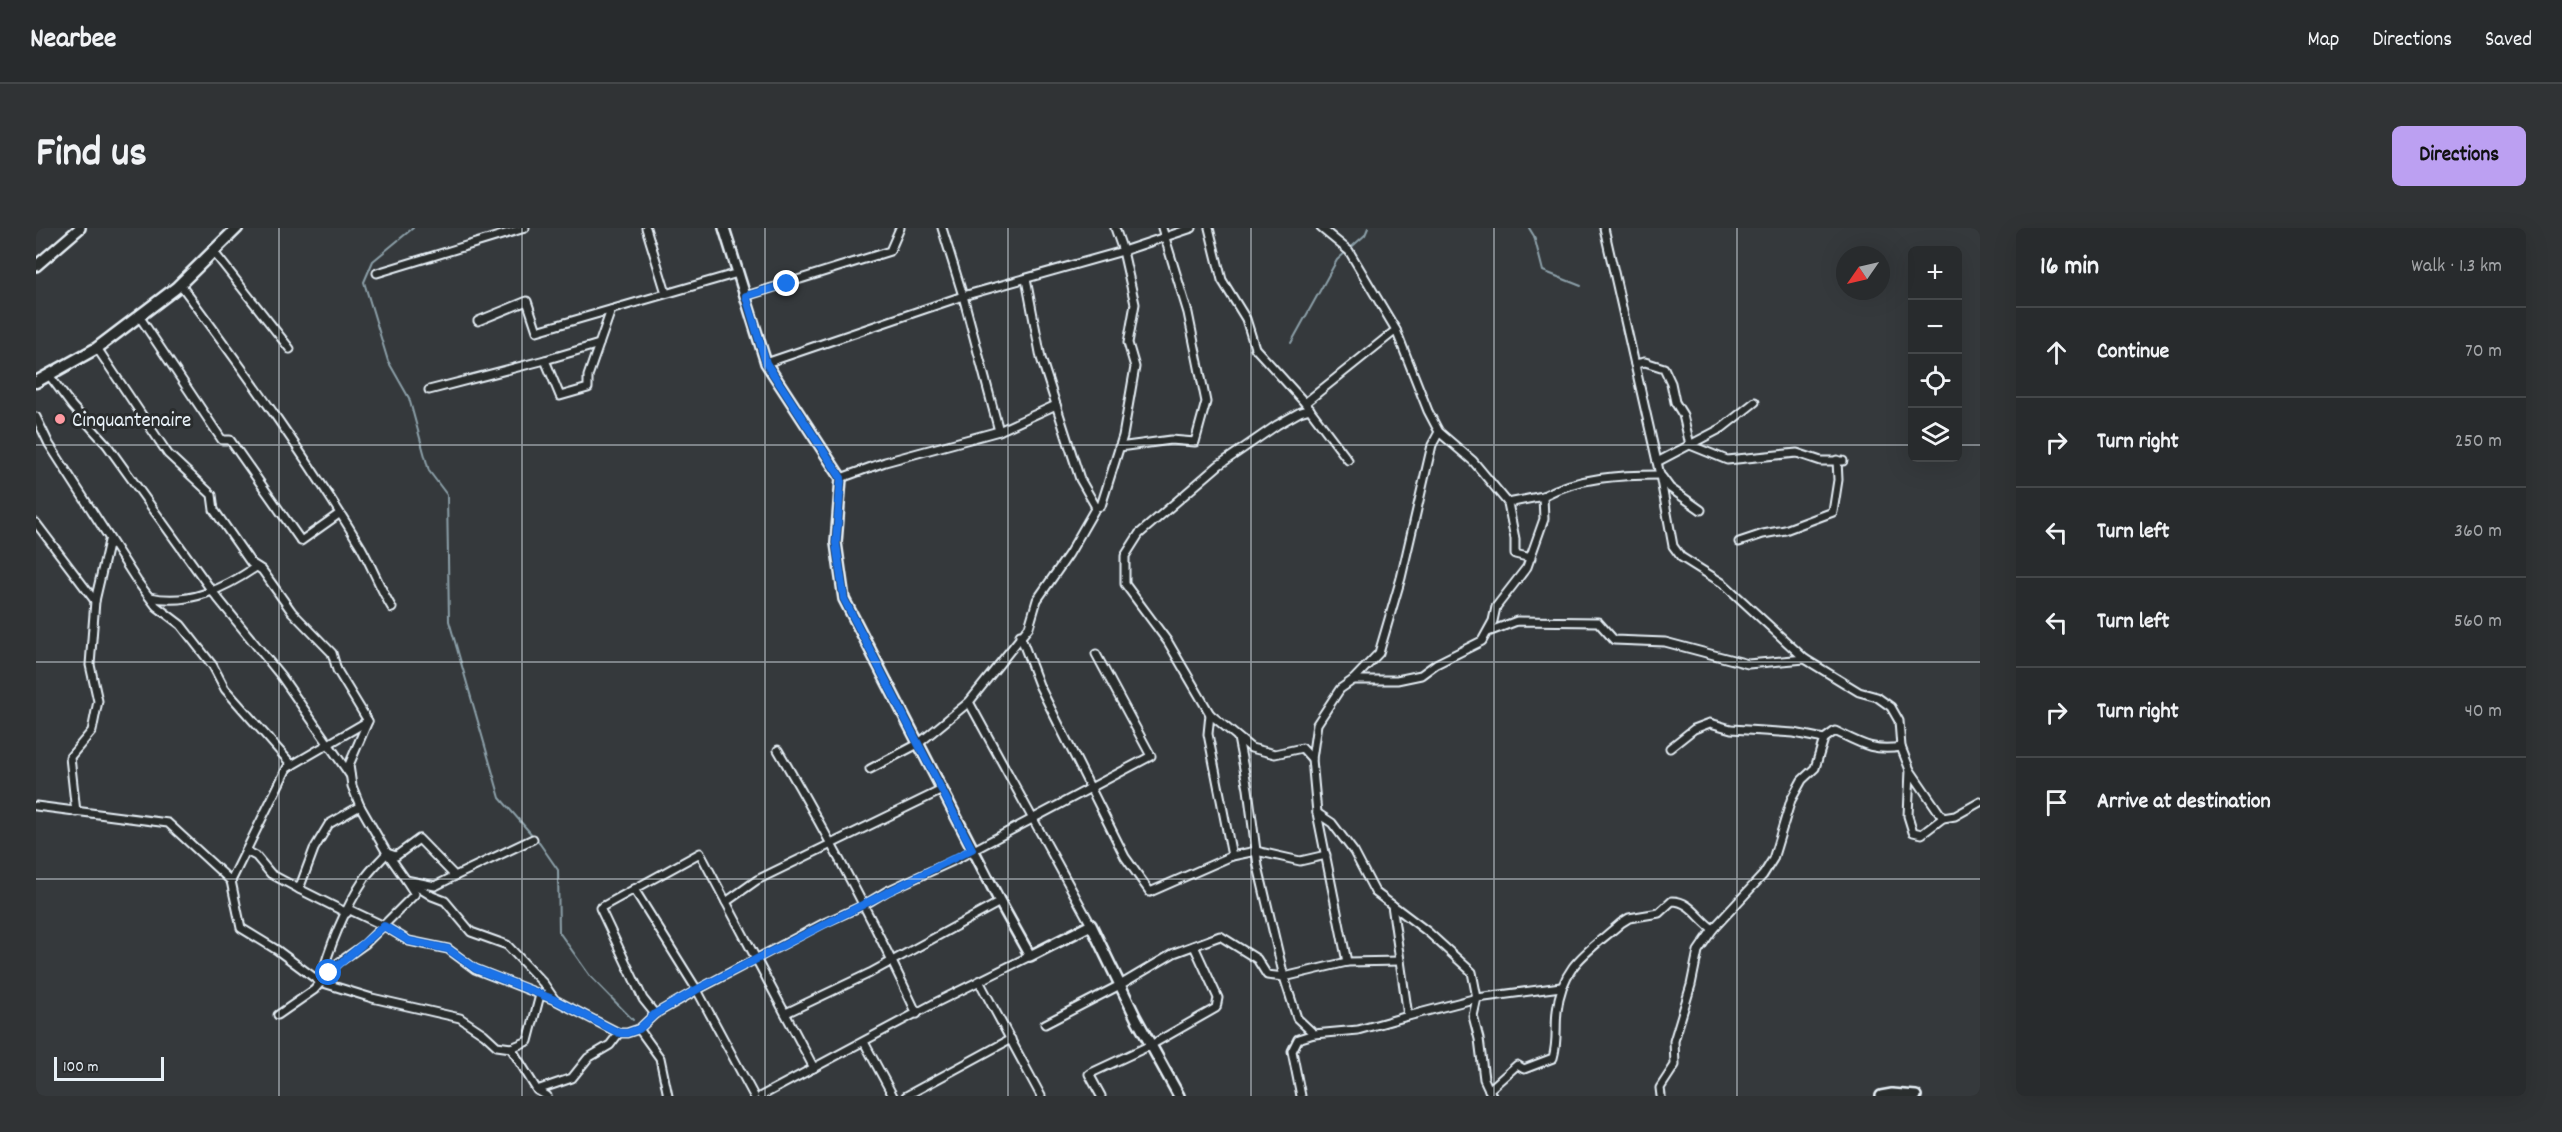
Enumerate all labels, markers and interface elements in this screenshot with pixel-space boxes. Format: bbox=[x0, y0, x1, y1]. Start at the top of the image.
text: Nearbee bbox=[30, 21, 116, 61]
text: Map bbox=[2308, 26, 2339, 56]
text: Directions bbox=[2372, 26, 2452, 56]
text: Saved bbox=[2485, 26, 2532, 56]
text: Find us bbox=[36, 126, 147, 186]
button: Directions bbox=[2392, 126, 2526, 186]
north arrow bbox=[1836, 246, 1890, 300]
map controls bbox=[1908, 246, 1962, 462]
button: + bbox=[1908, 246, 1962, 300]
text: 16 min bbox=[2040, 249, 2099, 286]
text: Walk · 1.3 km bbox=[2411, 253, 2502, 281]
route end bbox=[773, 270, 799, 296]
button: − bbox=[1908, 300, 1962, 354]
icon: ahead bbox=[2040, 336, 2073, 369]
text: Continue bbox=[2097, 337, 2169, 368]
text: 70 m bbox=[2465, 338, 2502, 366]
button: locate bbox=[1908, 354, 1962, 408]
place label: Cinquantenaire bbox=[72, 407, 191, 437]
button: layers bbox=[1908, 408, 1962, 462]
marker: Cinquantenaire bbox=[53, 412, 67, 426]
icon: right bbox=[2040, 426, 2073, 459]
text: Turn right bbox=[2097, 427, 2179, 458]
text: 250 m bbox=[2455, 428, 2502, 456]
icon: left bbox=[2040, 516, 2073, 549]
text: Turn left bbox=[2097, 517, 2169, 548]
text: 360 m bbox=[2454, 518, 2502, 546]
icon: left bbox=[2040, 606, 2073, 639]
text: Turn left bbox=[2097, 607, 2169, 638]
text: 560 m bbox=[2454, 608, 2502, 636]
icon: right bbox=[2040, 696, 2073, 729]
text: Turn right bbox=[2097, 697, 2179, 728]
text: 40 m bbox=[2464, 698, 2502, 726]
icon: arrive bbox=[2040, 786, 2073, 819]
text: Arrive at destination bbox=[2097, 787, 2271, 818]
route start bbox=[315, 959, 341, 985]
scale bar bbox=[54, 1054, 164, 1082]
text: 100 m bbox=[63, 1056, 99, 1079]

